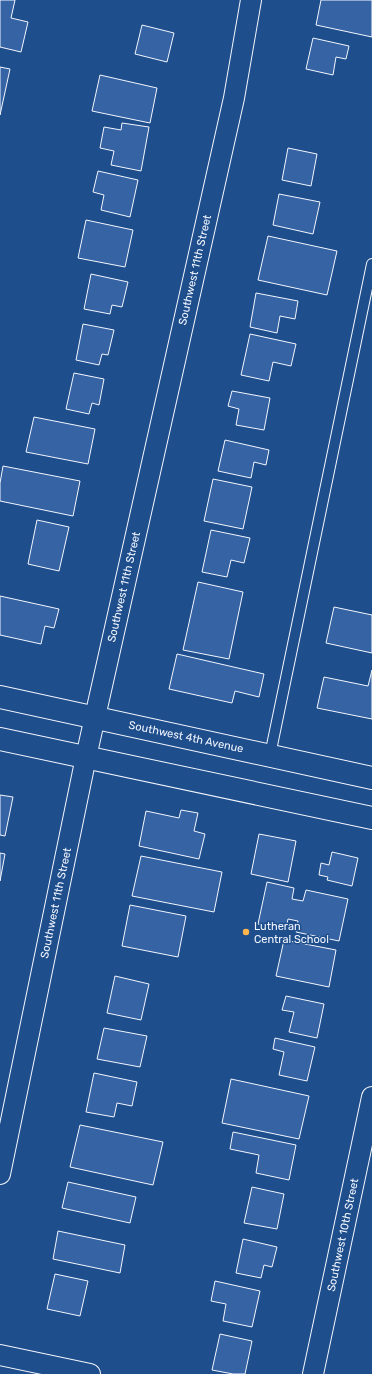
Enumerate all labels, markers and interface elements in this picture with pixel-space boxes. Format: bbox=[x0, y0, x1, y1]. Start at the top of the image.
street label: Southwest 11th Street bbox=[176, 213, 214, 327]
street label: Southwest 11th Street bbox=[105, 530, 143, 644]
street label: Southwest 4th Avenue bbox=[127, 718, 245, 756]
street label: Southwest 11th Street bbox=[38, 846, 74, 960]
place label: Lutheran Central School bbox=[254, 920, 329, 946]
marker: Lutheran Central School bbox=[241, 927, 251, 937]
street label: Southwest 10th Street bbox=[325, 1177, 361, 1293]

